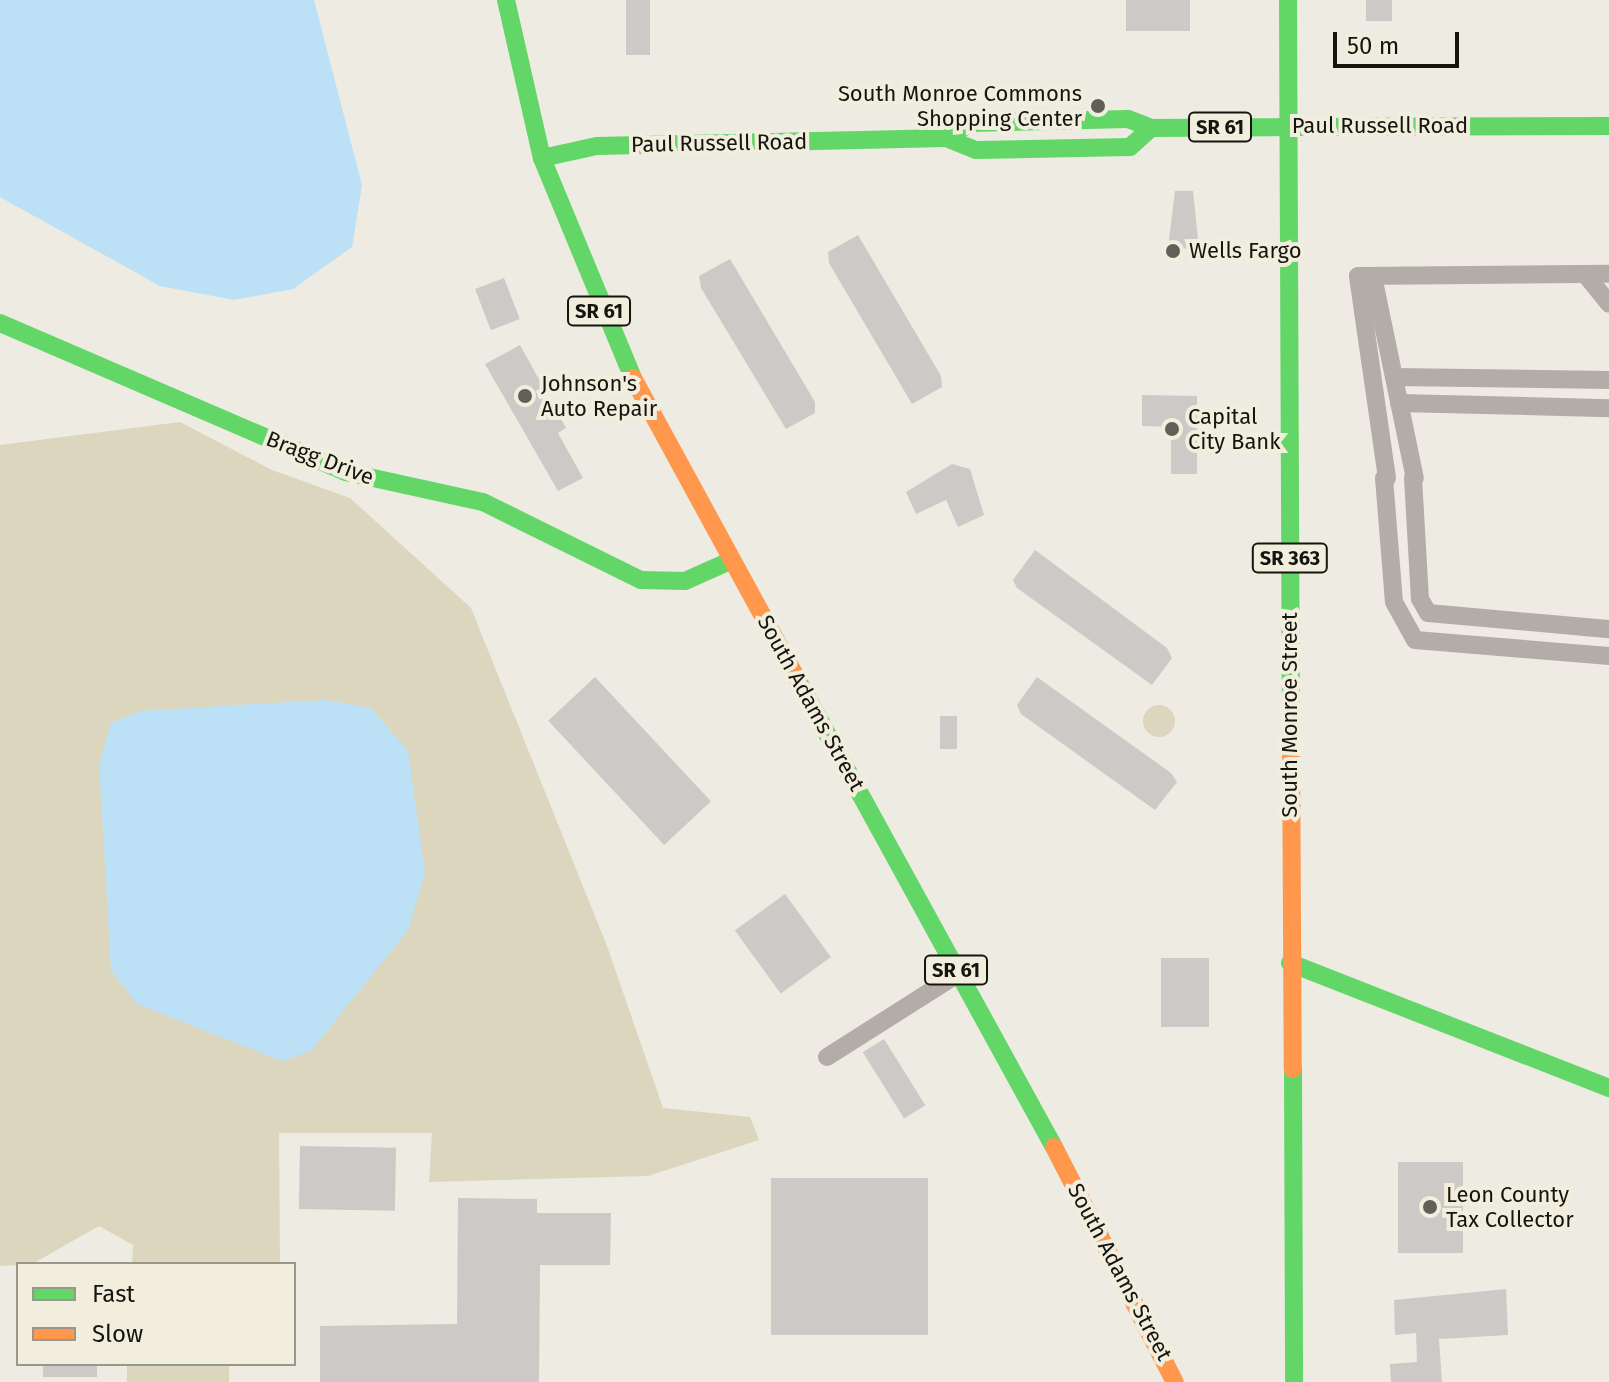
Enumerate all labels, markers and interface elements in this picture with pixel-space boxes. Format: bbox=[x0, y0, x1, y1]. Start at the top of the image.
scale bar bbox=[1337, 16, 1463, 66]
text: 50 m bbox=[1347, 32, 1399, 60]
place label: South Monroe Commons Shopping Center bbox=[838, 80, 1082, 132]
marker: South Monroe Commons Shopping Center bbox=[1089, 97, 1107, 115]
road number: SR 61 bbox=[1188, 111, 1252, 143]
street label: Paul Russell Road bbox=[1292, 113, 1468, 139]
street label: Paul Russell Road bbox=[631, 128, 807, 158]
place label: Wells Fargo bbox=[1189, 238, 1301, 264]
marker: Wells Fargo bbox=[1164, 242, 1182, 260]
road number: SR 61 bbox=[567, 295, 631, 327]
place label: Johnson's Auto Repair bbox=[541, 370, 657, 422]
marker: Johnson's Auto Repair bbox=[516, 387, 534, 405]
place label: Capital City Bank bbox=[1188, 403, 1281, 454]
marker: Capital City Bank bbox=[1163, 420, 1181, 438]
street label: Bragg Drive bbox=[262, 425, 378, 491]
road number: SR 363 bbox=[1250, 542, 1330, 574]
street label: South Adams Street bbox=[752, 611, 870, 795]
street label: South Monroe Street bbox=[1277, 612, 1303, 818]
road number: SR 61 bbox=[924, 954, 988, 986]
street label: South Adams Street bbox=[1062, 1179, 1178, 1365]
place label: Leon County Tax Collector bbox=[1446, 1181, 1574, 1232]
marker: Leon County Tax Collector bbox=[1421, 1198, 1439, 1216]
legend bbox=[16, 1262, 296, 1366]
text: Fast bbox=[92, 1280, 135, 1308]
text: Slow bbox=[92, 1320, 143, 1348]

